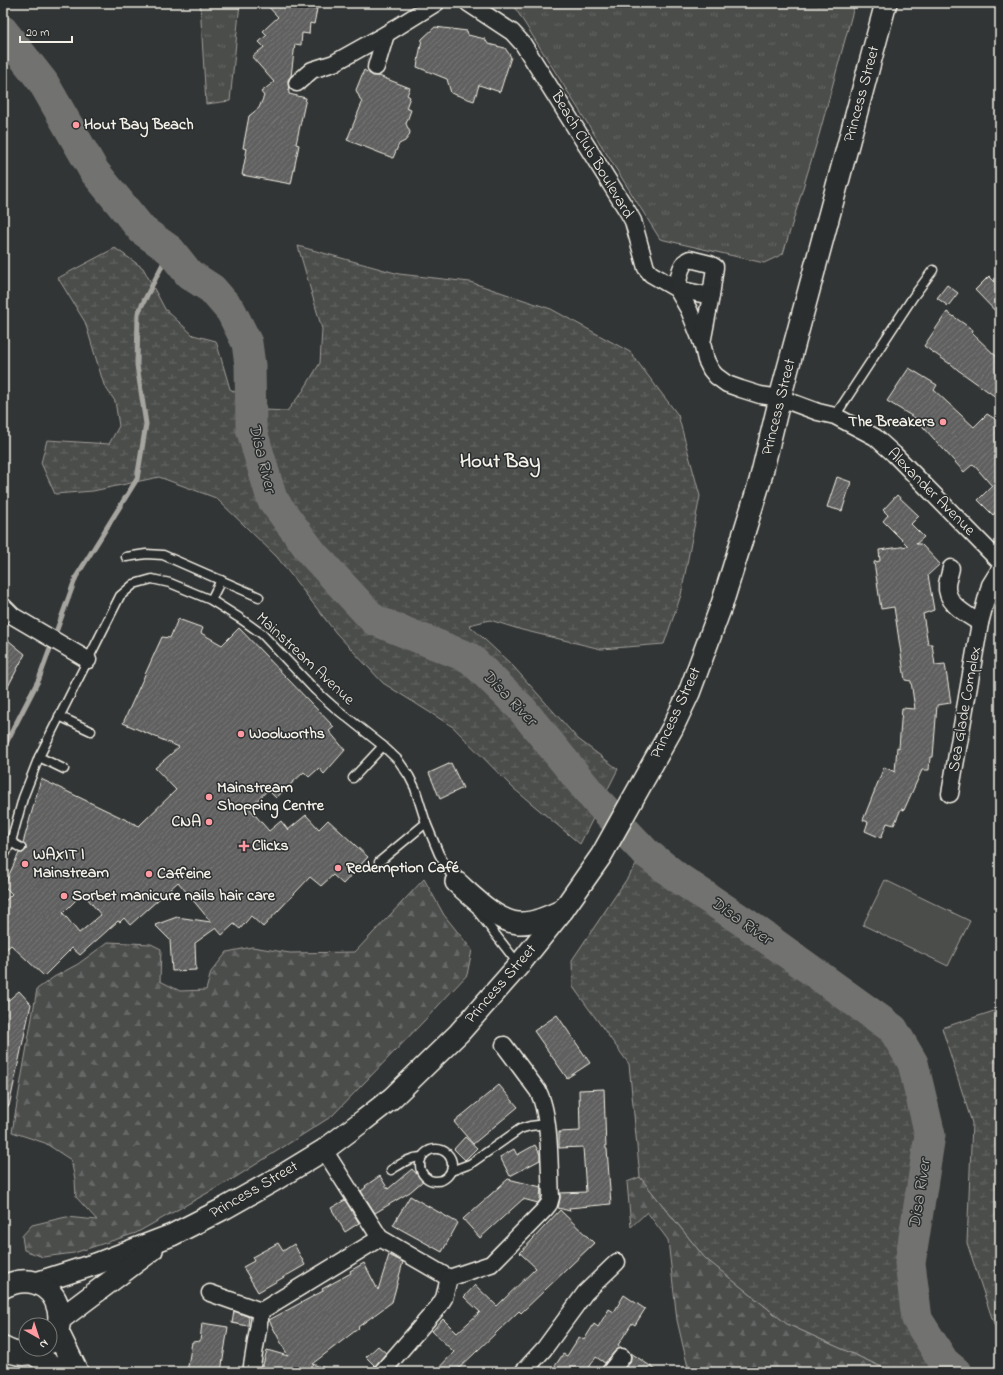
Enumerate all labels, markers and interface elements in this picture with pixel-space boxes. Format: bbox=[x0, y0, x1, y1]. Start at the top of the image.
scale bar bbox=[20, 18, 72, 44]
text: 20 m bbox=[26, 24, 49, 42]
street label: Princess Street bbox=[838, 43, 887, 145]
street label: Beach Club Boulevard bbox=[544, 86, 640, 223]
place label: Hout Bay Beach bbox=[84, 113, 194, 138]
marker: Hout Bay Beach bbox=[71, 120, 81, 130]
street label: Princess Street bbox=[755, 356, 803, 458]
place label: The Breakers bbox=[848, 410, 935, 434]
marker: The Breakers bbox=[938, 417, 948, 427]
water label: Disa River bbox=[241, 421, 283, 498]
street label: Alexander Avenue bbox=[881, 442, 981, 542]
district label: Hout Bay bbox=[460, 448, 540, 478]
street label: Mainstream Avenue bbox=[250, 607, 360, 712]
street label: Sea Glade Complex bbox=[942, 645, 988, 773]
street label: Princess Street bbox=[644, 663, 708, 763]
water label: Disa River bbox=[476, 664, 544, 734]
place label: Woolworths bbox=[249, 722, 325, 746]
marker: Woolworths bbox=[236, 729, 246, 739]
place label: Mainstream Shopping Centre bbox=[217, 776, 325, 819]
marker: Mainstream Shopping Centre bbox=[204, 792, 214, 802]
place label: CNA bbox=[172, 810, 201, 834]
marker: CNA bbox=[204, 817, 214, 827]
place label: Clicks bbox=[252, 834, 289, 858]
marker: Clicks bbox=[239, 841, 249, 851]
place label: WAXIT | Mainstream bbox=[33, 843, 109, 885]
place label: Redemption Café bbox=[345, 856, 460, 880]
marker: WAXIT | Mainstream bbox=[20, 859, 30, 869]
place label: Caffeine bbox=[157, 862, 212, 886]
marker: Redemption Café bbox=[333, 863, 343, 873]
marker: Caffeine bbox=[144, 869, 154, 879]
place label: Sorbet manicure nails hair care bbox=[72, 884, 276, 908]
marker: Sorbet manicure nails hair care bbox=[59, 891, 69, 901]
water label: Disa River bbox=[705, 891, 779, 953]
street label: Princess Street bbox=[459, 938, 543, 1029]
street label: Princess Street bbox=[205, 1155, 303, 1225]
water label: Disa River bbox=[902, 1155, 938, 1231]
north arrow bbox=[18, 1317, 58, 1357]
text: N bbox=[36, 1335, 52, 1353]

